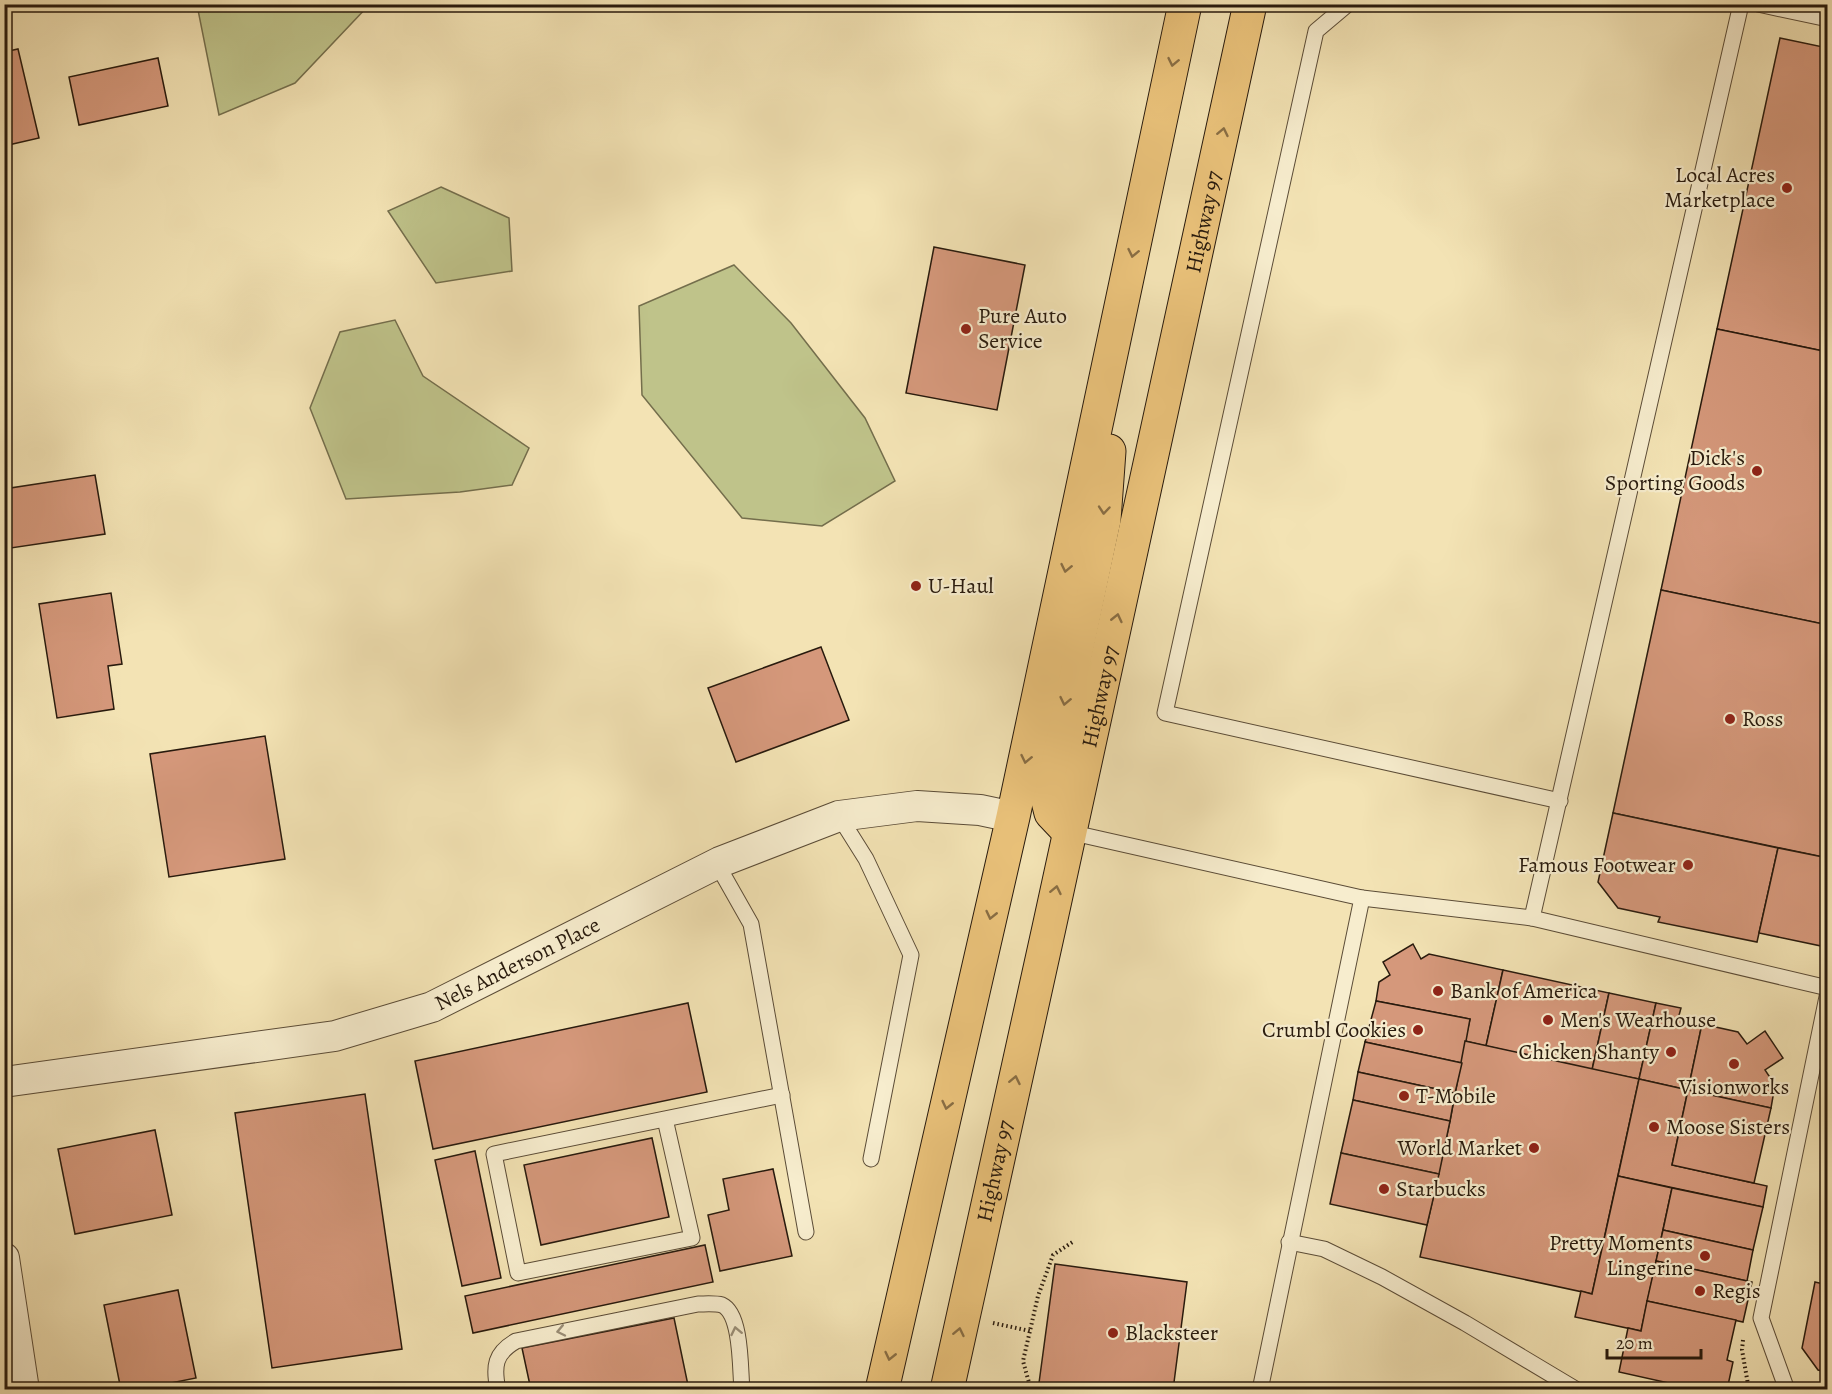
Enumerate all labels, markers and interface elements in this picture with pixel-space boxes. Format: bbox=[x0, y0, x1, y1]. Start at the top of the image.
one-way arrow bbox=[1167, 57, 1180, 67]
one-way arrow bbox=[1216, 127, 1229, 137]
place label: Local Acres Marketplace bbox=[1664, 160, 1775, 215]
street label: Highway 97 bbox=[1178, 167, 1229, 276]
marker: Local Acres Marketplace bbox=[1780, 181, 1794, 195]
one-way arrow bbox=[1127, 247, 1140, 257]
place label: Pure Auto Service bbox=[978, 301, 1067, 356]
marker: Pure Auto Service bbox=[959, 322, 973, 336]
place label: Dick's Sporting Goods bbox=[1605, 443, 1745, 498]
marker: Dick's Sporting Goods bbox=[1750, 464, 1764, 478]
one-way arrow bbox=[1098, 506, 1111, 515]
one-way arrow bbox=[1061, 563, 1074, 573]
place label: U-Haul bbox=[928, 571, 994, 601]
marker: U-Haul bbox=[909, 579, 923, 593]
one-way arrow bbox=[1110, 613, 1123, 623]
street label: Highway 97 bbox=[1074, 642, 1126, 750]
one-way arrow bbox=[1060, 696, 1073, 706]
place label: Ross bbox=[1742, 704, 1783, 734]
marker: Ross bbox=[1723, 712, 1737, 726]
one-way arrow bbox=[1020, 754, 1033, 764]
place label: Famous Footwear bbox=[1518, 850, 1676, 880]
marker: Famous Footwear bbox=[1681, 858, 1695, 872]
one-way arrow bbox=[1049, 885, 1062, 895]
street label: Nels Anderson Place bbox=[430, 910, 605, 1018]
one-way arrow bbox=[985, 910, 998, 920]
place label: Bank of America bbox=[1450, 976, 1599, 1006]
marker: Bank of America bbox=[1431, 984, 1445, 998]
place label: Men's Wearhouse bbox=[1560, 1005, 1716, 1035]
marker: Men's Wearhouse bbox=[1541, 1013, 1555, 1027]
place label: Crumbl Cookies bbox=[1262, 1015, 1406, 1045]
marker: Crumbl Cookies bbox=[1411, 1023, 1425, 1037]
place label: Chicken Shanty bbox=[1519, 1037, 1659, 1067]
marker: Chicken Shanty bbox=[1664, 1045, 1678, 1059]
marker: Visionworks bbox=[1727, 1057, 1741, 1071]
place label: Visionworks bbox=[1678, 1072, 1789, 1102]
one-way arrow bbox=[1007, 1076, 1020, 1086]
place label: T-Mobile bbox=[1416, 1081, 1496, 1111]
marker: T-Mobile bbox=[1397, 1089, 1411, 1103]
one-way arrow bbox=[942, 1100, 955, 1110]
place label: Moose Sisters bbox=[1666, 1112, 1790, 1142]
street label: Highway 97 bbox=[969, 1117, 1021, 1225]
marker: Moose Sisters bbox=[1647, 1120, 1661, 1134]
place label: World Market bbox=[1397, 1133, 1522, 1163]
marker: World Market bbox=[1527, 1141, 1541, 1155]
place label: Starbucks bbox=[1396, 1174, 1486, 1204]
marker: Starbucks bbox=[1377, 1182, 1391, 1196]
place label: Pretty Moments Lingerine bbox=[1549, 1228, 1693, 1283]
marker: Pretty Moments Lingerine bbox=[1698, 1249, 1712, 1263]
place label: Regis bbox=[1712, 1276, 1761, 1306]
marker: Regis bbox=[1693, 1284, 1707, 1298]
place label: Blacksteer bbox=[1125, 1318, 1218, 1348]
scale bar bbox=[1607, 1322, 1702, 1360]
one-way arrow bbox=[556, 1324, 566, 1337]
marker: Blacksteer bbox=[1106, 1326, 1120, 1340]
one-way arrow bbox=[730, 1327, 743, 1337]
one-way arrow bbox=[952, 1328, 965, 1338]
text: 20 m bbox=[1616, 1331, 1653, 1355]
one-way arrow bbox=[884, 1351, 897, 1361]

